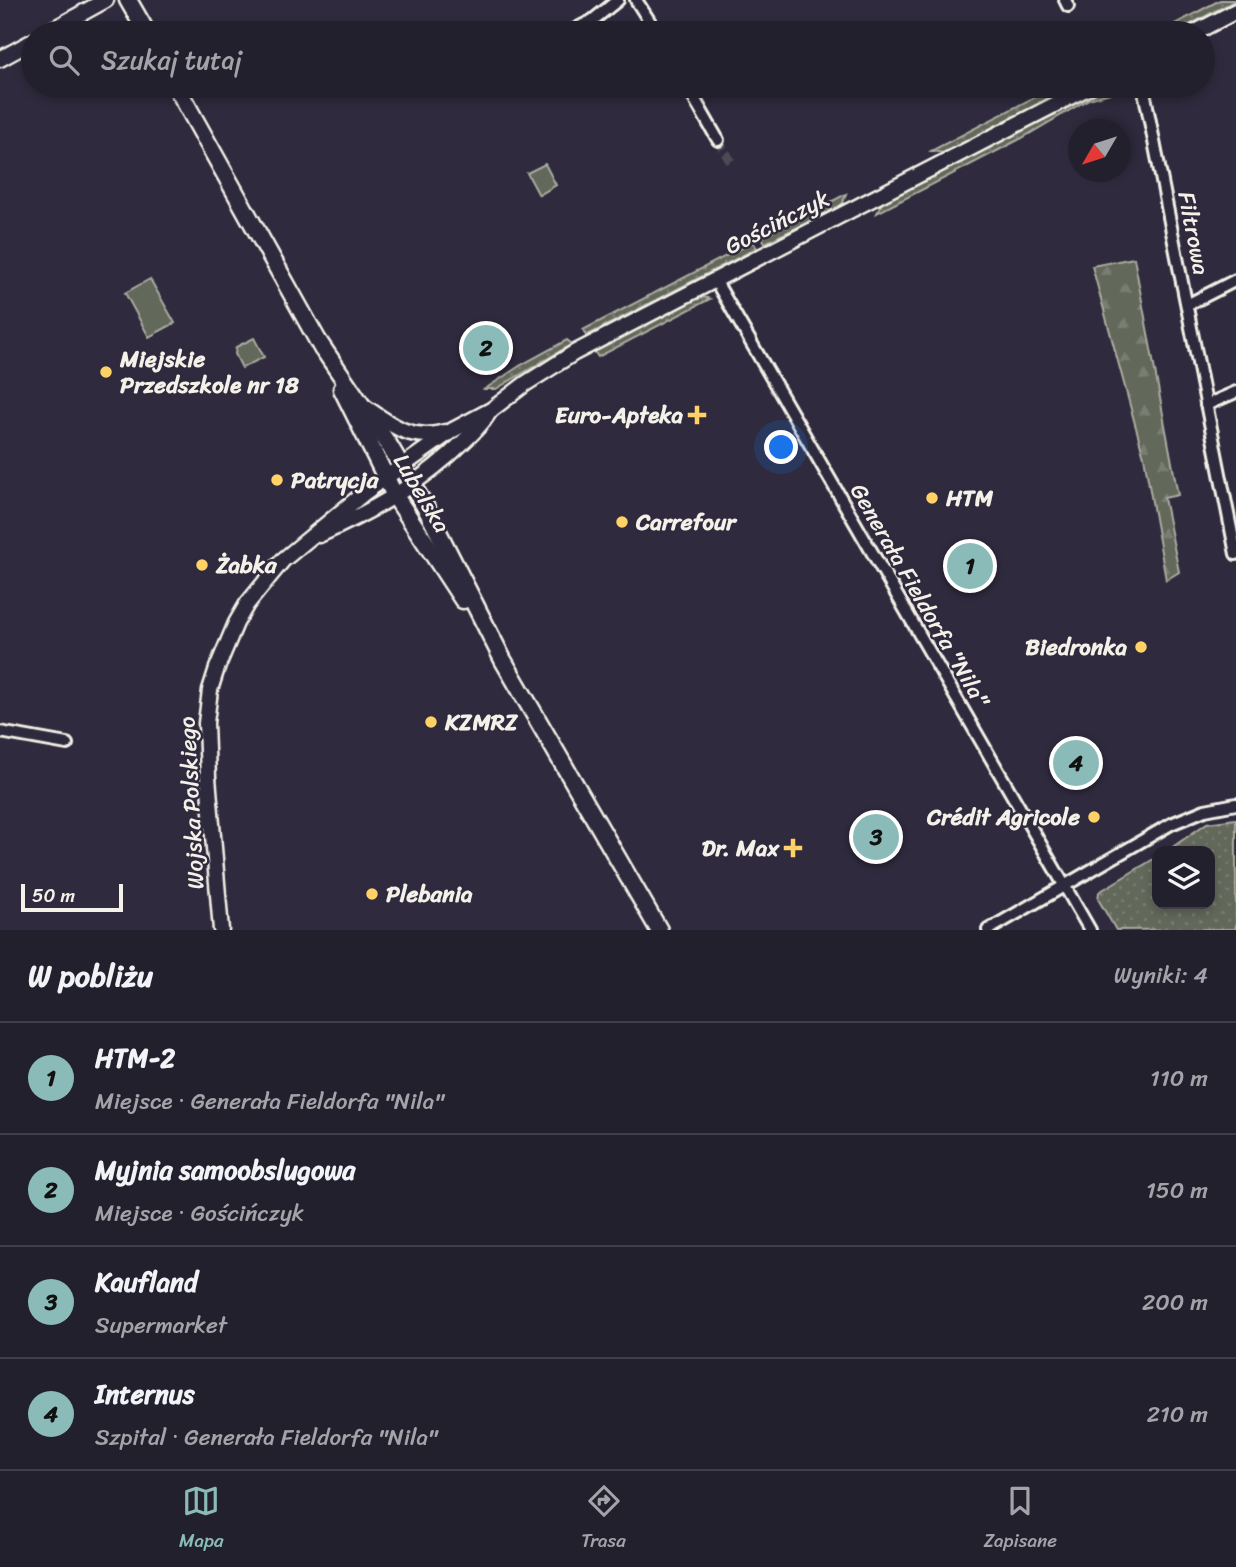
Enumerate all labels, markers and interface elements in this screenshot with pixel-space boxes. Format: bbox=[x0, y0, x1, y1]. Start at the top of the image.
search box bbox=[21, 21, 1215, 98]
text: Szukaj tutaj bbox=[101, 37, 242, 83]
icon: search bbox=[45, 41, 83, 79]
north arrow bbox=[1068, 119, 1131, 182]
street label: Gościńczyk bbox=[717, 178, 837, 266]
street label: Filtrowa bbox=[1165, 188, 1222, 279]
pin: 2 bbox=[463, 322, 509, 374]
place label: Miejskie Przedszkole nr 18 bbox=[119, 339, 299, 406]
marker: Miejskie Przedszkole nr 18 bbox=[98, 364, 114, 380]
place label: Euro-Apteka bbox=[555, 395, 683, 436]
marker: Euro-Apteka bbox=[689, 407, 705, 423]
your location bbox=[764, 430, 798, 464]
street label: Lubelska bbox=[382, 445, 462, 542]
place label: Patrycja bbox=[291, 460, 380, 501]
marker: Patrycja bbox=[269, 472, 285, 488]
street label: Generała Fieldorfa "Nila" bbox=[839, 475, 1001, 716]
place label: HTM bbox=[945, 478, 993, 519]
marker: HTM bbox=[924, 490, 940, 506]
place label: Carrefour bbox=[635, 502, 738, 543]
marker: Carrefour bbox=[614, 514, 630, 530]
pin: 1 bbox=[947, 540, 993, 592]
place label: Żabka bbox=[215, 545, 278, 586]
marker: Żabka bbox=[194, 557, 210, 573]
place label: Biedronka bbox=[1025, 627, 1127, 668]
marker: Biedronka bbox=[1133, 639, 1149, 655]
place label: KZMRZ bbox=[444, 702, 519, 743]
marker: KZMRZ bbox=[423, 714, 439, 730]
street label: Wojska Polskiego bbox=[166, 715, 217, 890]
pin: 4 bbox=[1053, 737, 1099, 789]
place label: Crédit Agricole bbox=[926, 797, 1080, 838]
marker: Crédit Agricole bbox=[1086, 809, 1102, 825]
pin: 3 bbox=[853, 811, 899, 863]
place label: Dr. Max bbox=[702, 828, 780, 869]
marker: Dr. Max bbox=[785, 840, 801, 856]
map controls bbox=[1152, 846, 1215, 909]
button: layers bbox=[1152, 846, 1215, 909]
place label: Plebania bbox=[386, 874, 473, 915]
text: 50 m bbox=[32, 879, 75, 912]
scale bar bbox=[21, 881, 122, 913]
marker: Plebania bbox=[364, 886, 380, 902]
text: W pobliżu bbox=[28, 949, 153, 1003]
text: Wyniki: 4 bbox=[1114, 955, 1208, 996]
text: HTM-2 bbox=[95, 1035, 175, 1081]
text: 1 bbox=[46, 1058, 56, 1099]
text: 110 m bbox=[1150, 1058, 1208, 1099]
text: Miejsce · Generała Fieldorfa "Nila" bbox=[95, 1081, 444, 1122]
text: Myjnia samoobslugowa bbox=[95, 1147, 355, 1193]
text: 2 bbox=[44, 1170, 58, 1211]
text: 150 m bbox=[1146, 1170, 1208, 1211]
text: Miejsce · Gościńczyk bbox=[95, 1193, 304, 1234]
text: Kaufland bbox=[95, 1259, 198, 1305]
text: 3 bbox=[45, 1282, 57, 1323]
text: 200 m bbox=[1142, 1282, 1208, 1323]
text: Supermarket bbox=[95, 1305, 227, 1346]
text: Internus bbox=[95, 1371, 195, 1417]
text: 4 bbox=[44, 1394, 58, 1435]
text: 210 m bbox=[1147, 1394, 1208, 1435]
text: Szpital · Generała Fieldorfa "Nila" bbox=[95, 1417, 438, 1458]
tab: Mapa bbox=[179, 1482, 224, 1557]
tab: Trasa bbox=[581, 1482, 626, 1557]
tab: Zapisane bbox=[984, 1482, 1057, 1557]

